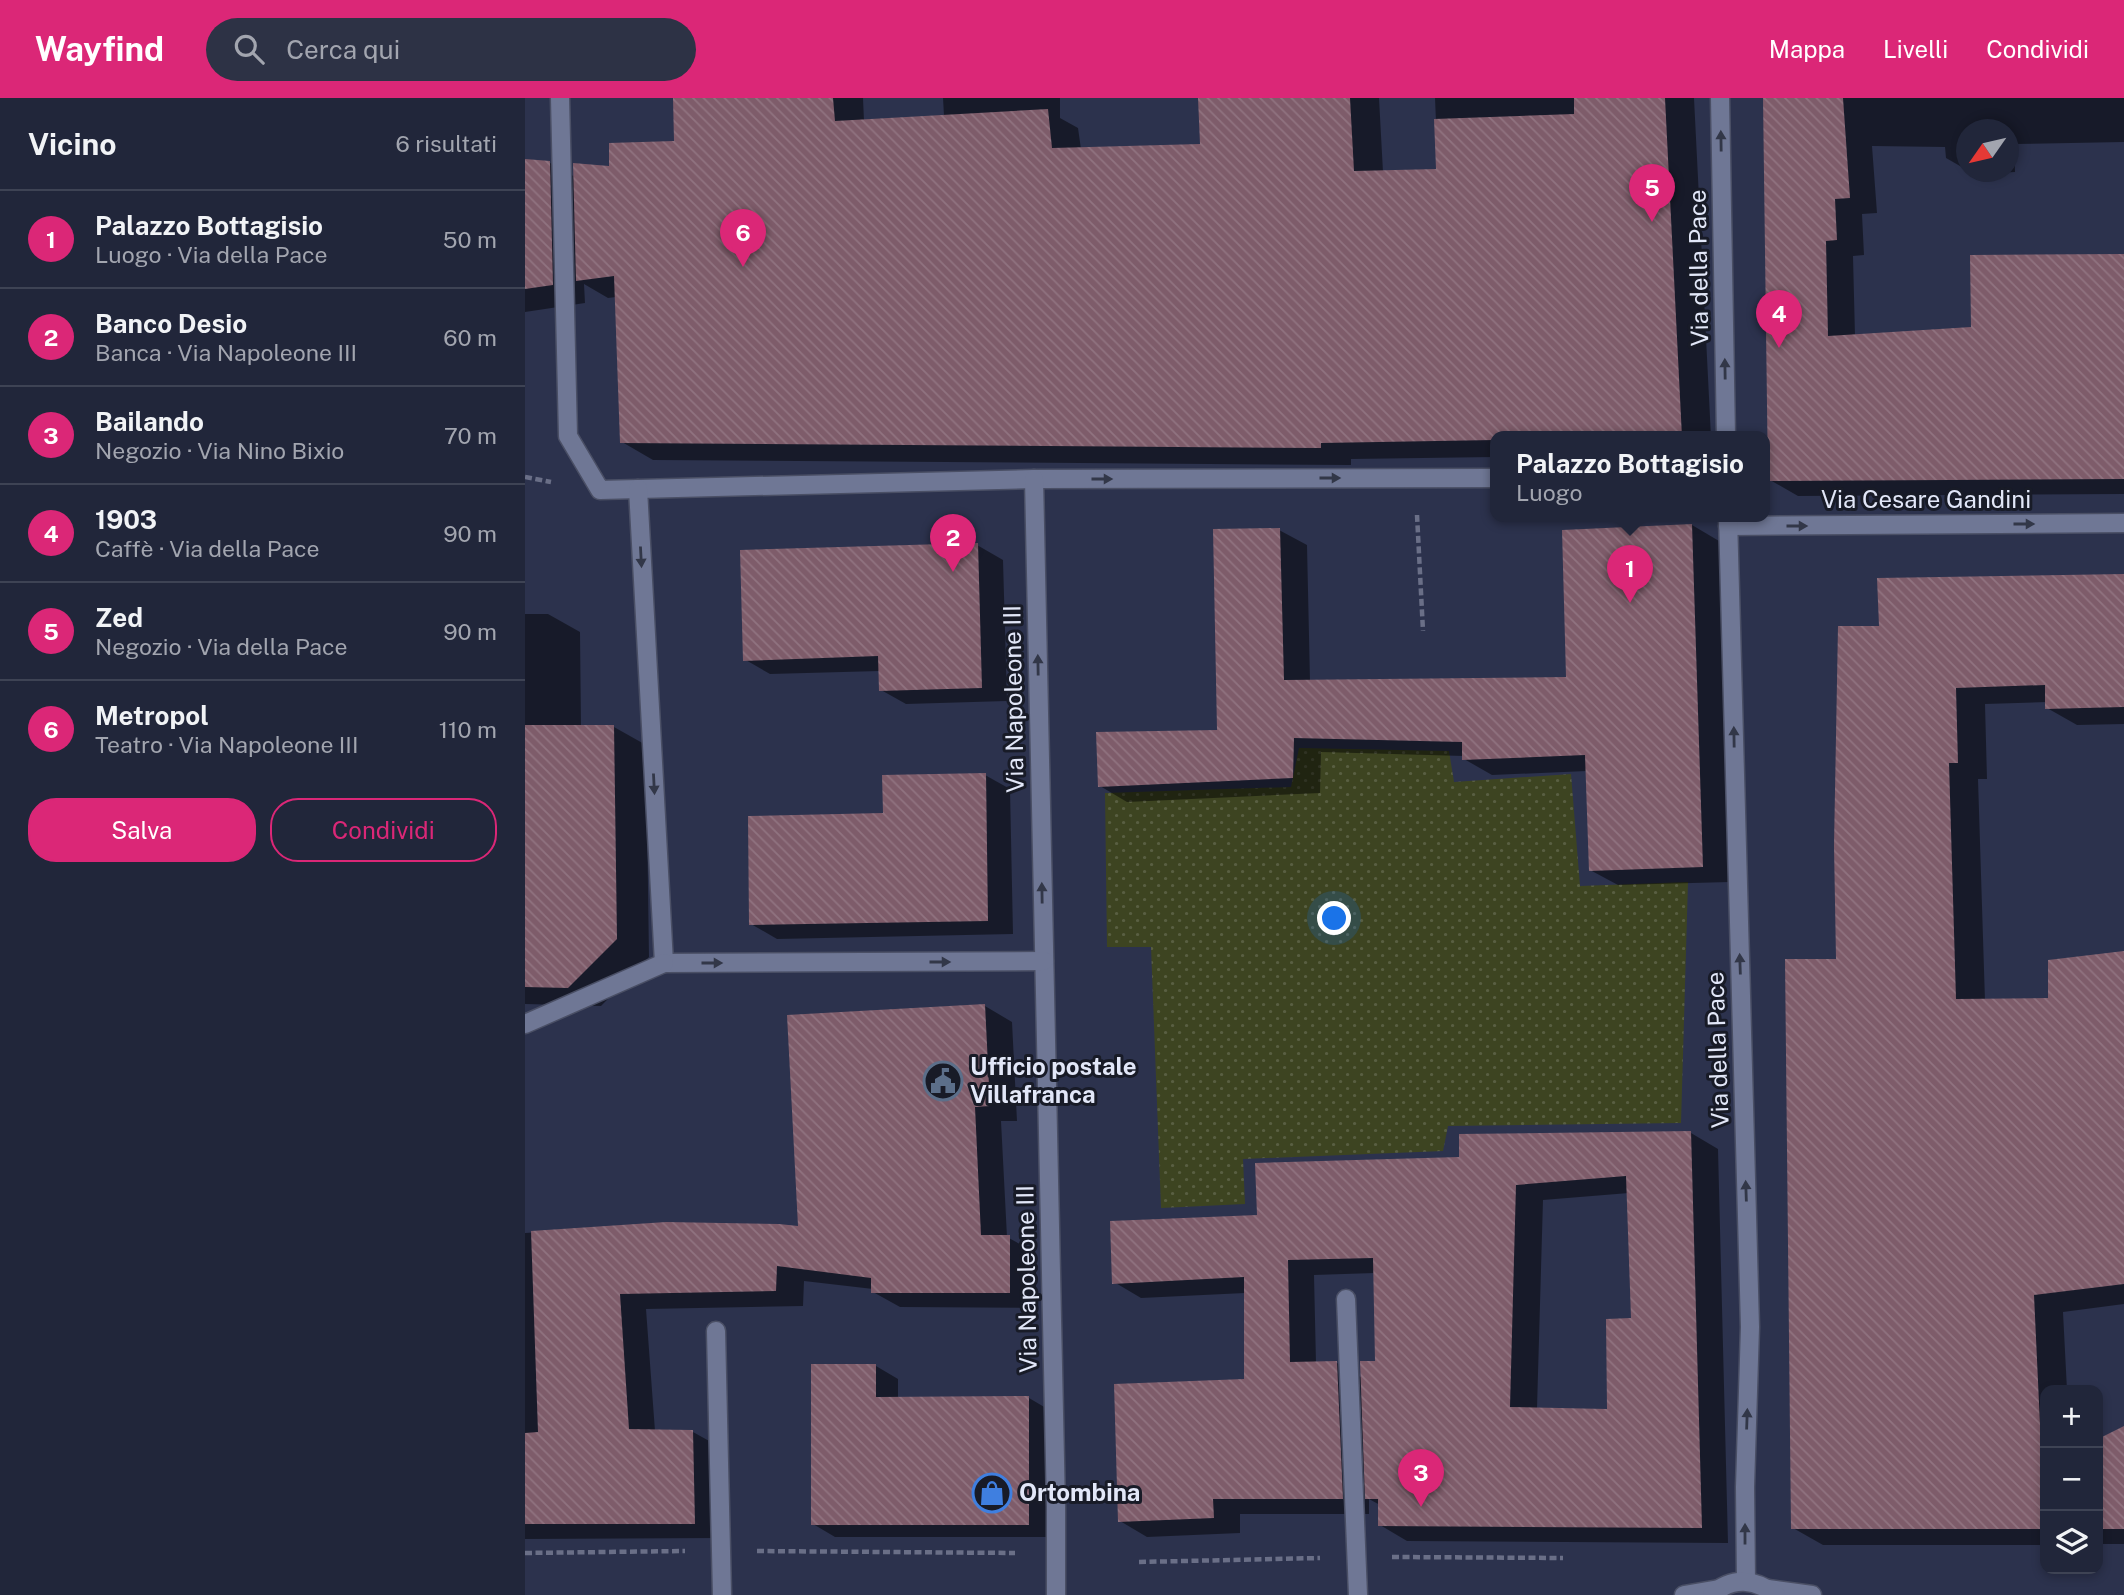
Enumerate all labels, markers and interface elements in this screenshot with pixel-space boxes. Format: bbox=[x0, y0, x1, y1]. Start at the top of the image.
search box bbox=[206, 18, 696, 81]
text: Wayfind bbox=[35, 30, 164, 68]
icon: search bbox=[230, 30, 268, 68]
text: Cerca qui bbox=[286, 34, 400, 65]
text: Mappa bbox=[1769, 35, 1845, 63]
text: Livelli bbox=[1883, 35, 1948, 63]
text: Condividi bbox=[1986, 35, 2089, 63]
north arrow bbox=[1956, 119, 2019, 182]
text: Vicino bbox=[28, 126, 117, 162]
text: 6 risultati bbox=[395, 130, 497, 157]
one-way arrow bbox=[1715, 130, 1726, 152]
pin: 5 bbox=[1629, 164, 1675, 222]
street label: Via della Pace bbox=[1683, 189, 1713, 347]
pin: 6 bbox=[720, 209, 766, 267]
text: Palazzo Bottagisio bbox=[95, 210, 323, 241]
text: 1 bbox=[46, 226, 56, 253]
text: 50 m bbox=[443, 226, 497, 253]
text: Luogo · Via della Pace bbox=[95, 241, 327, 268]
pin: 4 bbox=[1756, 290, 1802, 348]
text: Banco Desio bbox=[95, 308, 247, 339]
text: 2 bbox=[44, 324, 58, 351]
text: 60 m bbox=[443, 324, 497, 351]
text: Banca · Via Napoleone III bbox=[95, 339, 357, 366]
one-way arrow bbox=[1719, 357, 1731, 379]
text: Bailando bbox=[95, 406, 204, 437]
text: 3 bbox=[43, 422, 59, 449]
text: 70 m bbox=[444, 422, 497, 449]
popup bbox=[1490, 431, 1770, 522]
text: Negozio · Via Nino Bixio bbox=[95, 437, 344, 464]
text: Palazzo Bottagisio bbox=[1516, 448, 1744, 479]
one-way arrow bbox=[1319, 472, 1341, 484]
one-way arrow bbox=[1092, 473, 1114, 485]
text: Luogo bbox=[1516, 479, 1583, 506]
street label: Via Cesare Gandini bbox=[1821, 485, 2031, 513]
text: 1903 bbox=[95, 504, 157, 535]
pin: 2 bbox=[930, 514, 976, 572]
one-way arrow bbox=[2013, 518, 2035, 530]
text: 4 bbox=[43, 520, 59, 547]
text: 90 m bbox=[443, 520, 497, 547]
one-way arrow bbox=[1786, 520, 1808, 532]
text: Caffè · Via della Pace bbox=[95, 535, 319, 562]
pin: 1 bbox=[1607, 545, 1653, 603]
one-way arrow bbox=[636, 546, 647, 568]
text: Zed bbox=[95, 602, 143, 633]
street label: Via Napoleone III bbox=[997, 605, 1029, 793]
text: 5 bbox=[43, 618, 59, 645]
text: 90 m bbox=[443, 618, 497, 645]
text: Negozio · Via della Pace bbox=[95, 633, 347, 660]
one-way arrow bbox=[1032, 654, 1044, 676]
text: Metropol bbox=[95, 700, 209, 731]
text: 6 bbox=[43, 716, 59, 743]
text: 110 m bbox=[439, 716, 497, 743]
one-way arrow bbox=[1729, 725, 1740, 747]
text: Teatro · Via Napoleone III bbox=[95, 731, 358, 758]
one-way arrow bbox=[649, 773, 660, 795]
button: Salva bbox=[28, 798, 256, 862]
button: Condividi bbox=[270, 798, 497, 862]
one-way arrow bbox=[1037, 881, 1048, 903]
your location bbox=[1317, 901, 1351, 935]
one-way arrow bbox=[1735, 953, 1746, 975]
one-way arrow bbox=[929, 956, 951, 968]
one-way arrow bbox=[701, 957, 723, 969]
street label: Via della Pace bbox=[1700, 971, 1734, 1129]
place label: Ufficio postale Villafranca bbox=[970, 1052, 1137, 1108]
public building icon: Ufficio postale Villafranca bbox=[922, 1060, 964, 1102]
one-way arrow bbox=[1741, 1180, 1752, 1202]
street label: Via Napoleone III bbox=[1010, 1185, 1042, 1373]
map controls bbox=[2040, 1385, 2103, 1574]
button: + bbox=[2040, 1385, 2103, 1448]
one-way arrow bbox=[1742, 1408, 1753, 1430]
button: − bbox=[2040, 1448, 2103, 1511]
pin: 3 bbox=[1398, 1449, 1444, 1507]
shop icon: Ortombina bbox=[971, 1472, 1013, 1514]
place label: Ortombina bbox=[1019, 1478, 1140, 1506]
button: layers bbox=[2040, 1511, 2103, 1574]
one-way arrow bbox=[1739, 1523, 1751, 1545]

